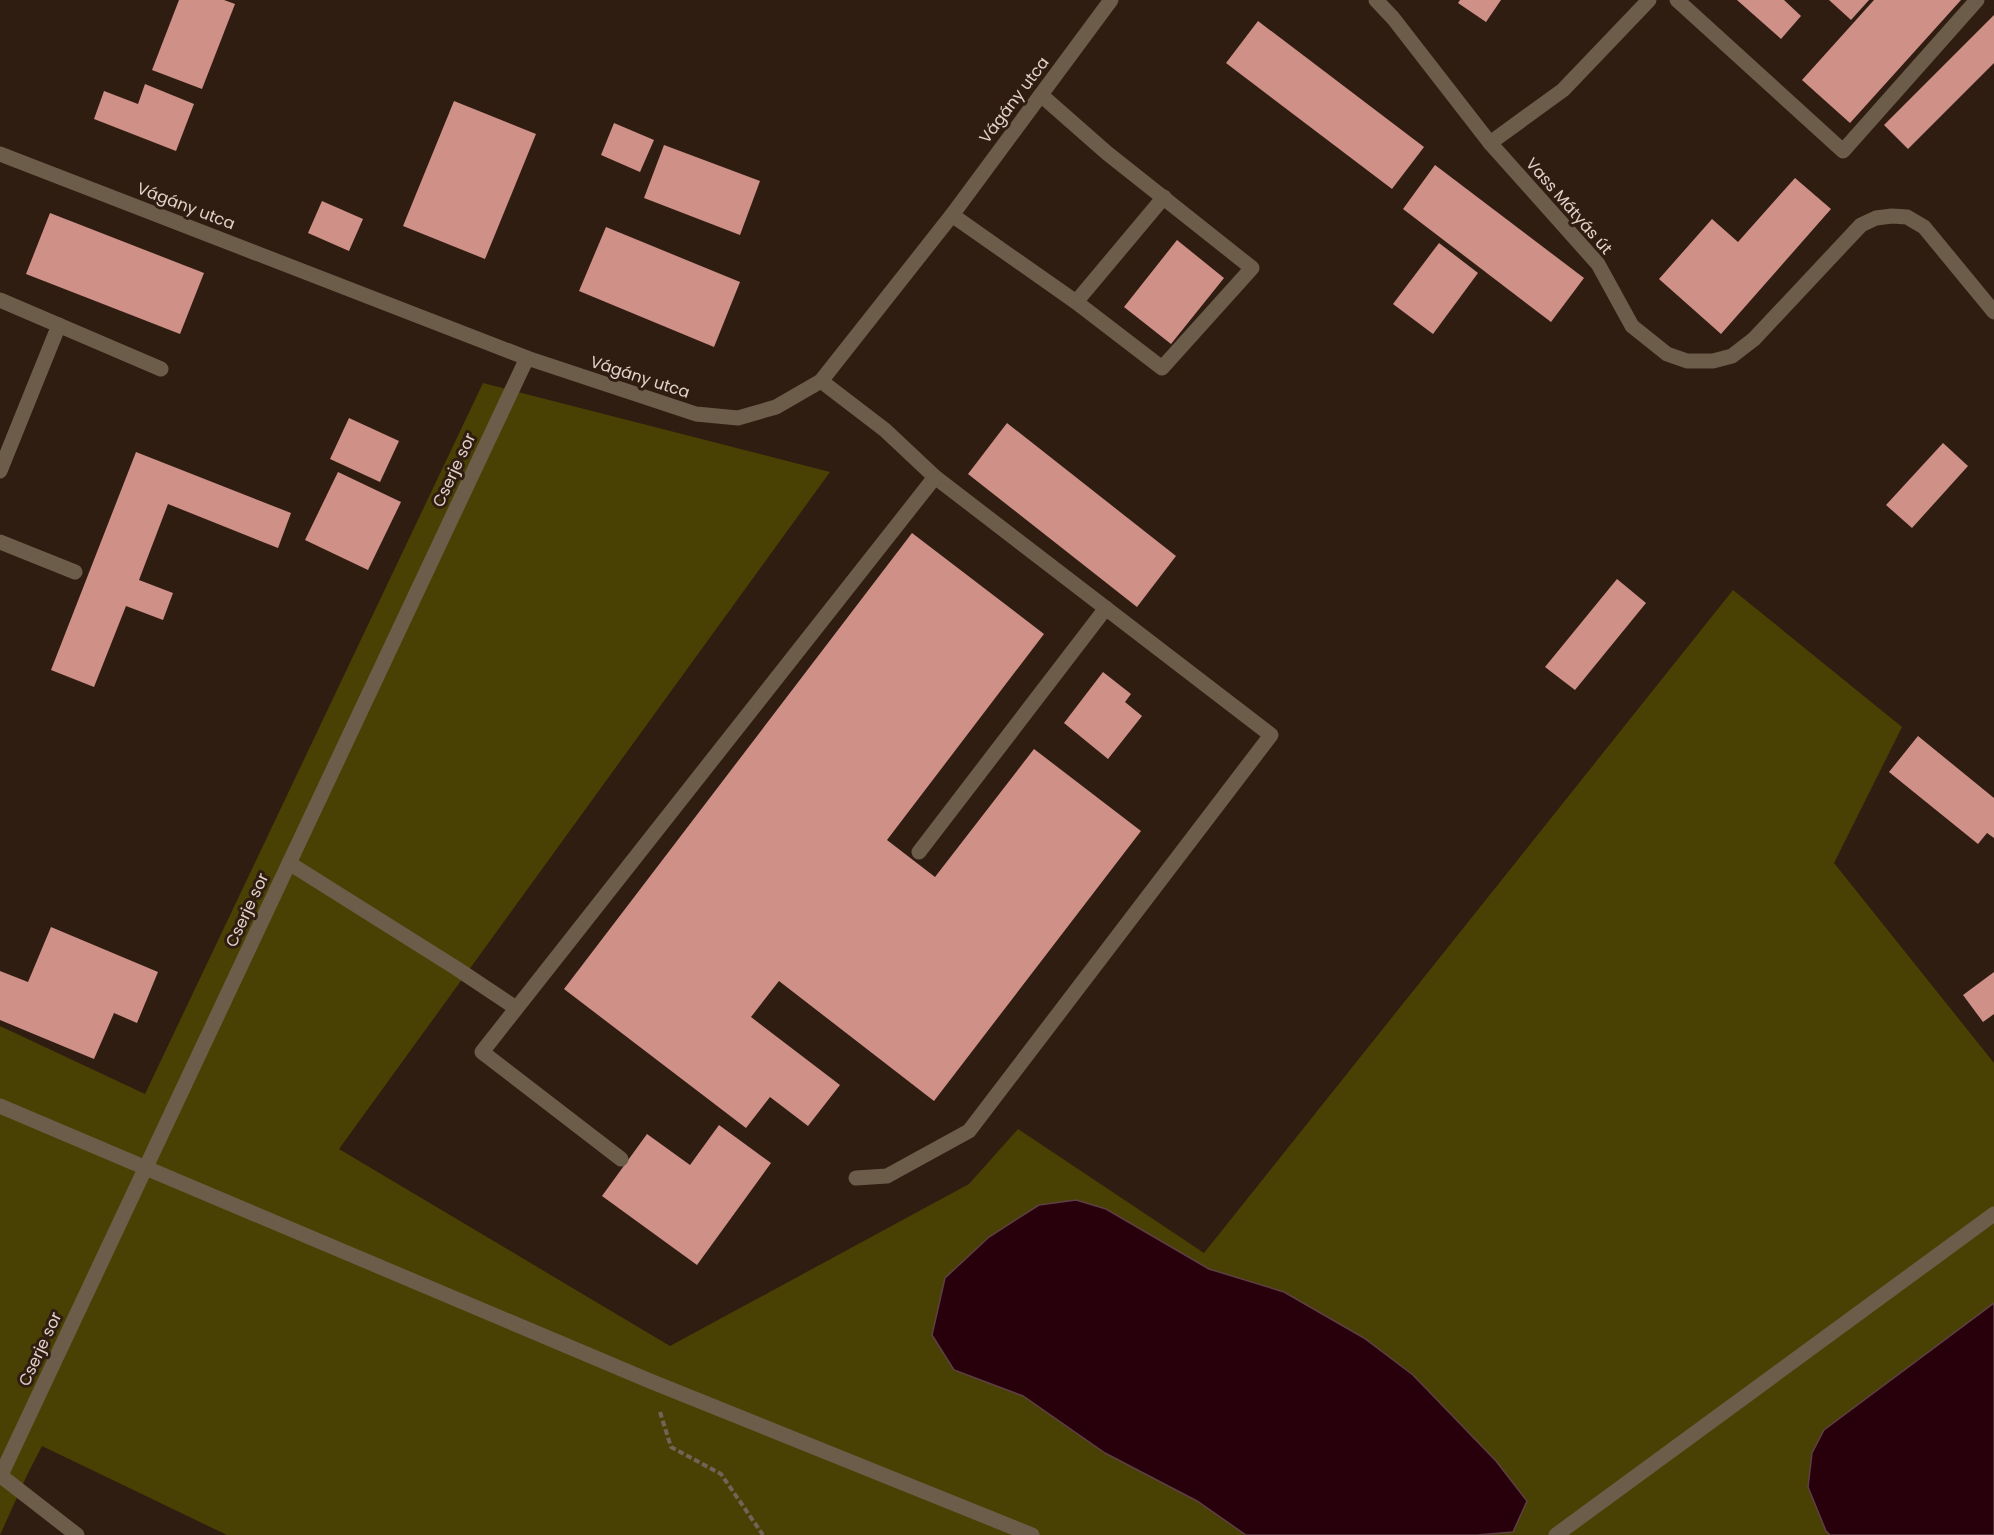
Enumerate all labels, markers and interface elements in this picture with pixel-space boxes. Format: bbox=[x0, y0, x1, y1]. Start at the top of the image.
street label: Vágány utca bbox=[974, 52, 1054, 148]
street label: Vass Mátyás út bbox=[1520, 153, 1618, 260]
street label: Vágány utca bbox=[134, 177, 238, 235]
street label: Vágány utca bbox=[587, 350, 693, 404]
street label: Cserje sor bbox=[427, 429, 481, 511]
street label: Cserje sor bbox=[220, 869, 274, 951]
street label: Cserje sor bbox=[13, 1308, 67, 1390]

